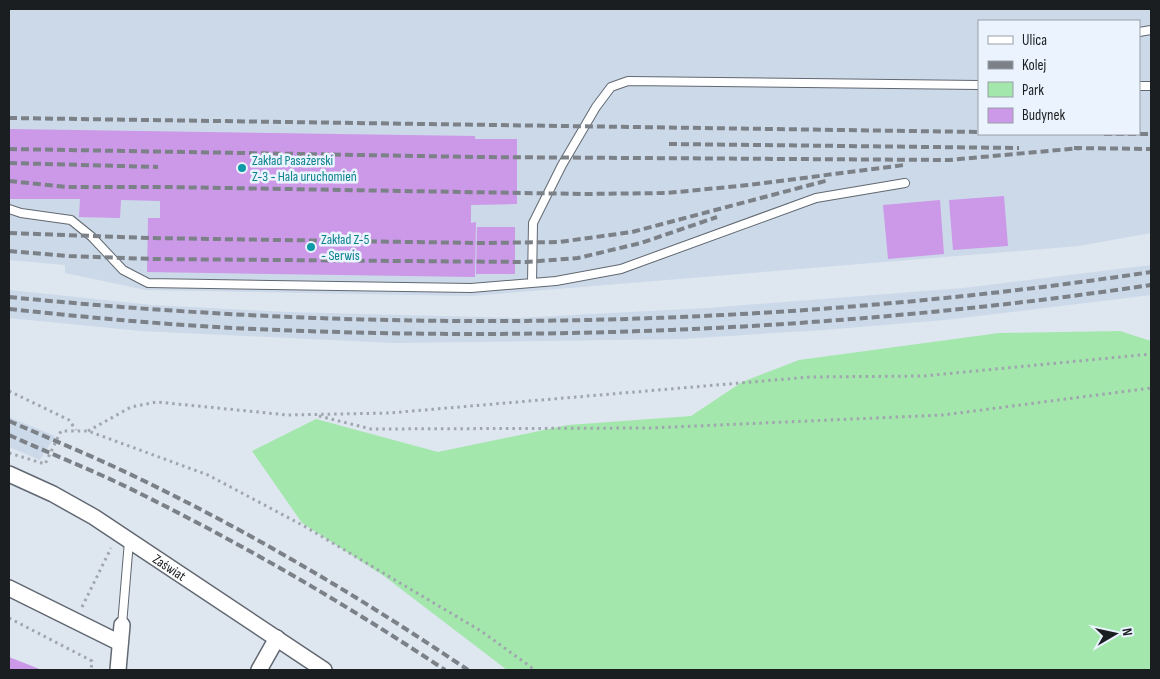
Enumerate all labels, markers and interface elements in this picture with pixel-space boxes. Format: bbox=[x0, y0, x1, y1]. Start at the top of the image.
legend bbox=[978, 20, 1140, 135]
text: Ulica bbox=[1022, 31, 1047, 50]
text: Kolej bbox=[1022, 56, 1047, 75]
text: Park bbox=[1022, 81, 1044, 100]
text: Budynek bbox=[1022, 106, 1065, 125]
place label: Zakład Pasażerski Z-3 - Hala uruchomień bbox=[252, 152, 357, 185]
marker: Zakład Pasażerski Z-3 - Hala uruchomień bbox=[236, 162, 248, 174]
place label: Zakład Z-5 - Serwis bbox=[321, 231, 370, 264]
marker: Zakład Z-5 - Serwis bbox=[305, 241, 317, 253]
street label: Zaświat bbox=[149, 551, 189, 585]
north arrow bbox=[1090, 609, 1140, 659]
text: N bbox=[1118, 627, 1136, 637]

